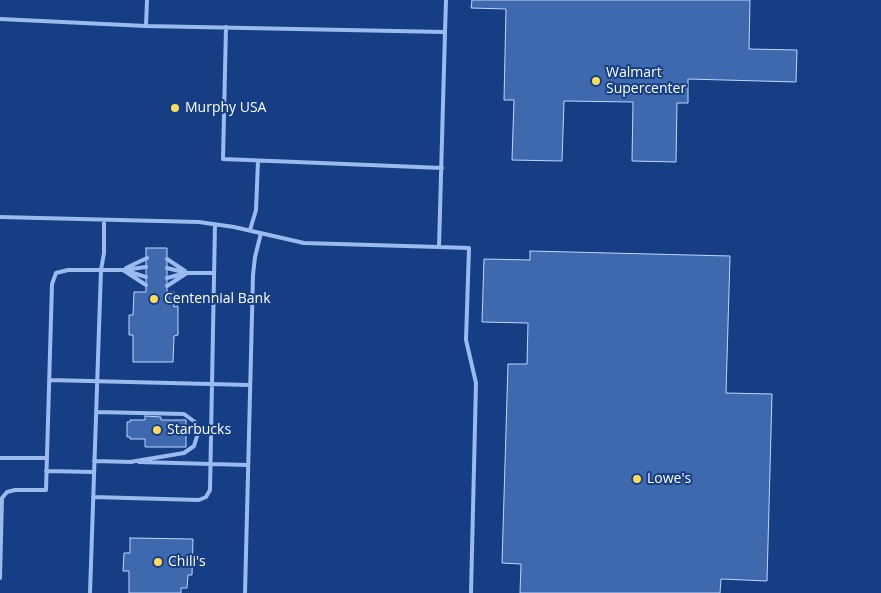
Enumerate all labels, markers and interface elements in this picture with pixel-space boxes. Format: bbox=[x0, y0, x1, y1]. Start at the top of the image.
place label: Walmart Supercenter bbox=[606, 65, 686, 98]
marker: Walmart Supercenter bbox=[590, 75, 602, 87]
place label: Murphy USA bbox=[185, 100, 266, 116]
marker: Murphy USA bbox=[169, 102, 181, 114]
place label: Centennial Bank bbox=[164, 291, 271, 307]
marker: Centennial Bank bbox=[148, 293, 160, 305]
place label: Starbucks bbox=[167, 422, 231, 438]
marker: Starbucks bbox=[151, 424, 163, 436]
place label: Lowe's bbox=[647, 471, 691, 487]
marker: Lowe's bbox=[631, 473, 643, 485]
place label: Chili's bbox=[168, 554, 206, 570]
marker: Chili's bbox=[152, 556, 164, 568]

